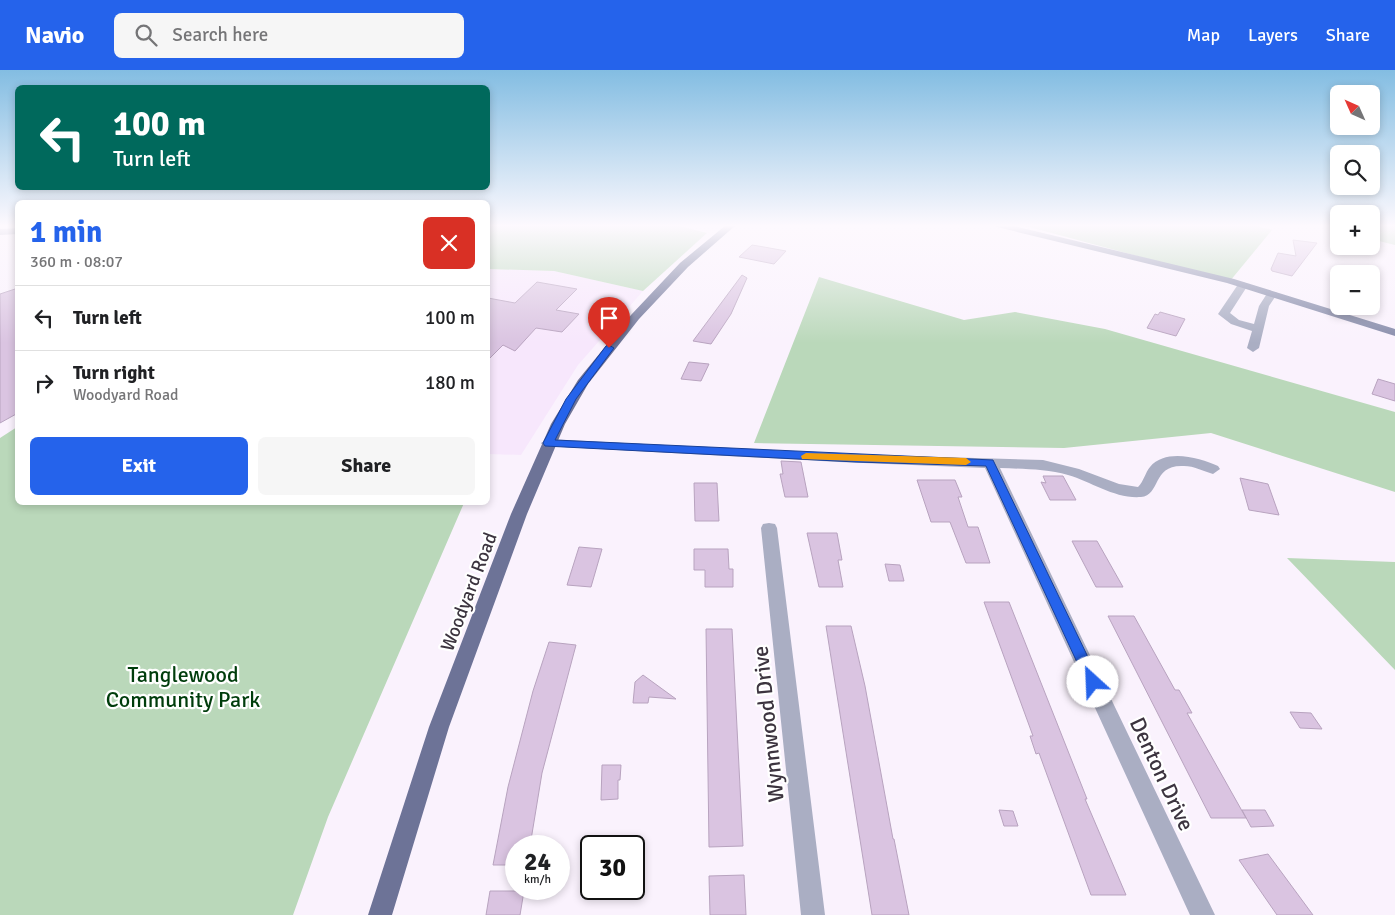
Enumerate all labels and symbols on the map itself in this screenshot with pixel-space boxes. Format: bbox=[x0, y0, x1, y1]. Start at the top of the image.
north arrow bbox=[1330, 85, 1380, 135]
pin bbox=[588, 297, 630, 348]
street label: Woodyard Road bbox=[435, 529, 503, 655]
street label: Wynnwood Drive bbox=[746, 645, 790, 803]
position arrow bbox=[1066, 655, 1118, 707]
park label: Tanglewood Community Park bbox=[106, 661, 260, 713]
street label: Denton Drive bbox=[1124, 713, 1200, 835]
speed limit sign: 30 bbox=[580, 835, 645, 900]

